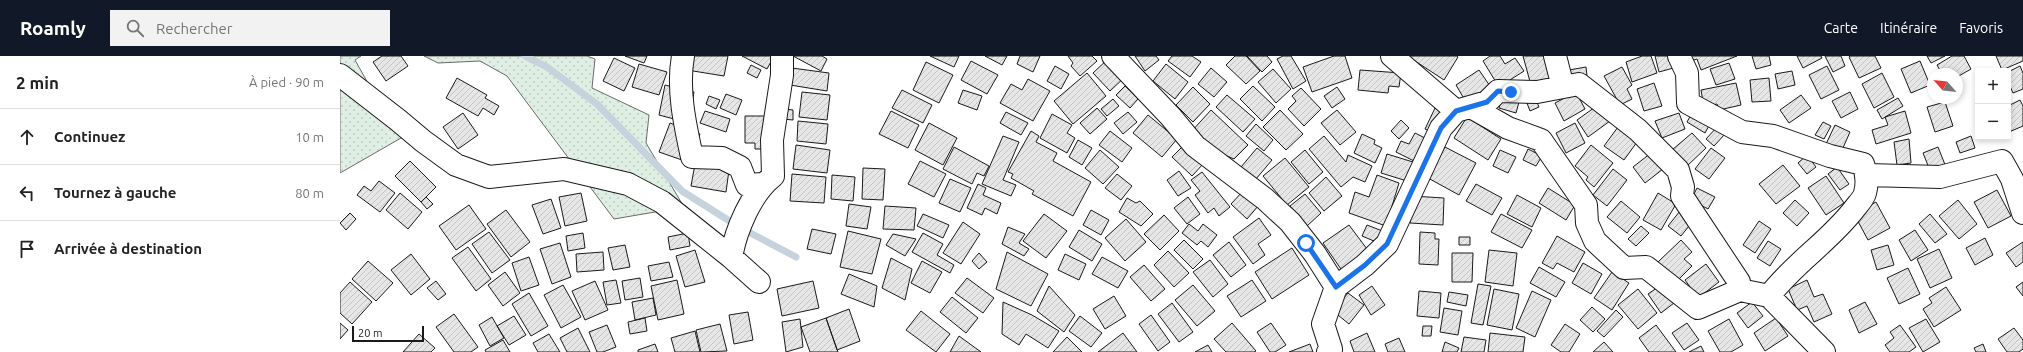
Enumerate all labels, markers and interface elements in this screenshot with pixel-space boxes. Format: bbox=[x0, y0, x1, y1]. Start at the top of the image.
search box bbox=[110, 10, 390, 46]
text: Roamly bbox=[20, 17, 86, 39]
icon: search bbox=[124, 17, 146, 39]
text: Rechercher bbox=[156, 20, 233, 37]
text: Carte bbox=[1824, 20, 1858, 36]
text: Itinéraire bbox=[1880, 20, 1937, 36]
text: Favoris bbox=[1959, 20, 2003, 36]
north arrow bbox=[1927, 68, 1963, 104]
map controls bbox=[1975, 68, 2011, 140]
button: + bbox=[1975, 68, 2011, 104]
text: 2 min bbox=[16, 73, 59, 92]
text: À pied · 90 m bbox=[249, 75, 324, 89]
route end bbox=[1502, 83, 1520, 101]
button: − bbox=[1975, 104, 2011, 140]
icon: ahead bbox=[16, 126, 38, 148]
text: Continuez bbox=[54, 128, 125, 145]
text: 10 m bbox=[295, 130, 324, 144]
icon: left bbox=[16, 182, 38, 204]
text: Tournez à gauche bbox=[54, 184, 177, 201]
text: 80 m bbox=[295, 186, 324, 200]
route start bbox=[1297, 234, 1315, 252]
icon: arrive bbox=[16, 238, 38, 260]
text: Arrivée à destination bbox=[54, 240, 202, 257]
scale bar bbox=[352, 324, 424, 343]
text: 20 m bbox=[358, 327, 382, 339]

